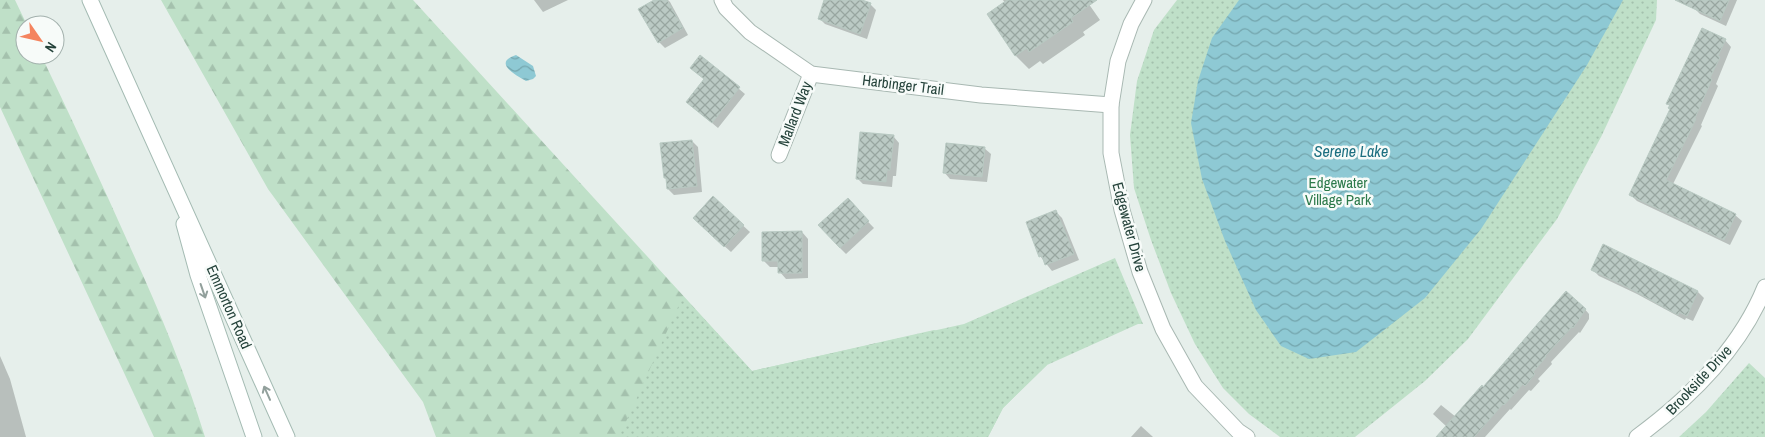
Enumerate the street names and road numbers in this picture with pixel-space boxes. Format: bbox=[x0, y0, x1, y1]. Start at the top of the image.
street label: Harbinger Trail bbox=[861, 69, 945, 100]
street label: Mallard Way bbox=[773, 78, 817, 149]
street label: Edgewater Drive bbox=[1107, 180, 1152, 274]
street label: Emmorton Road bbox=[202, 262, 257, 352]
street label: Brookside Drive bbox=[1661, 340, 1736, 419]

